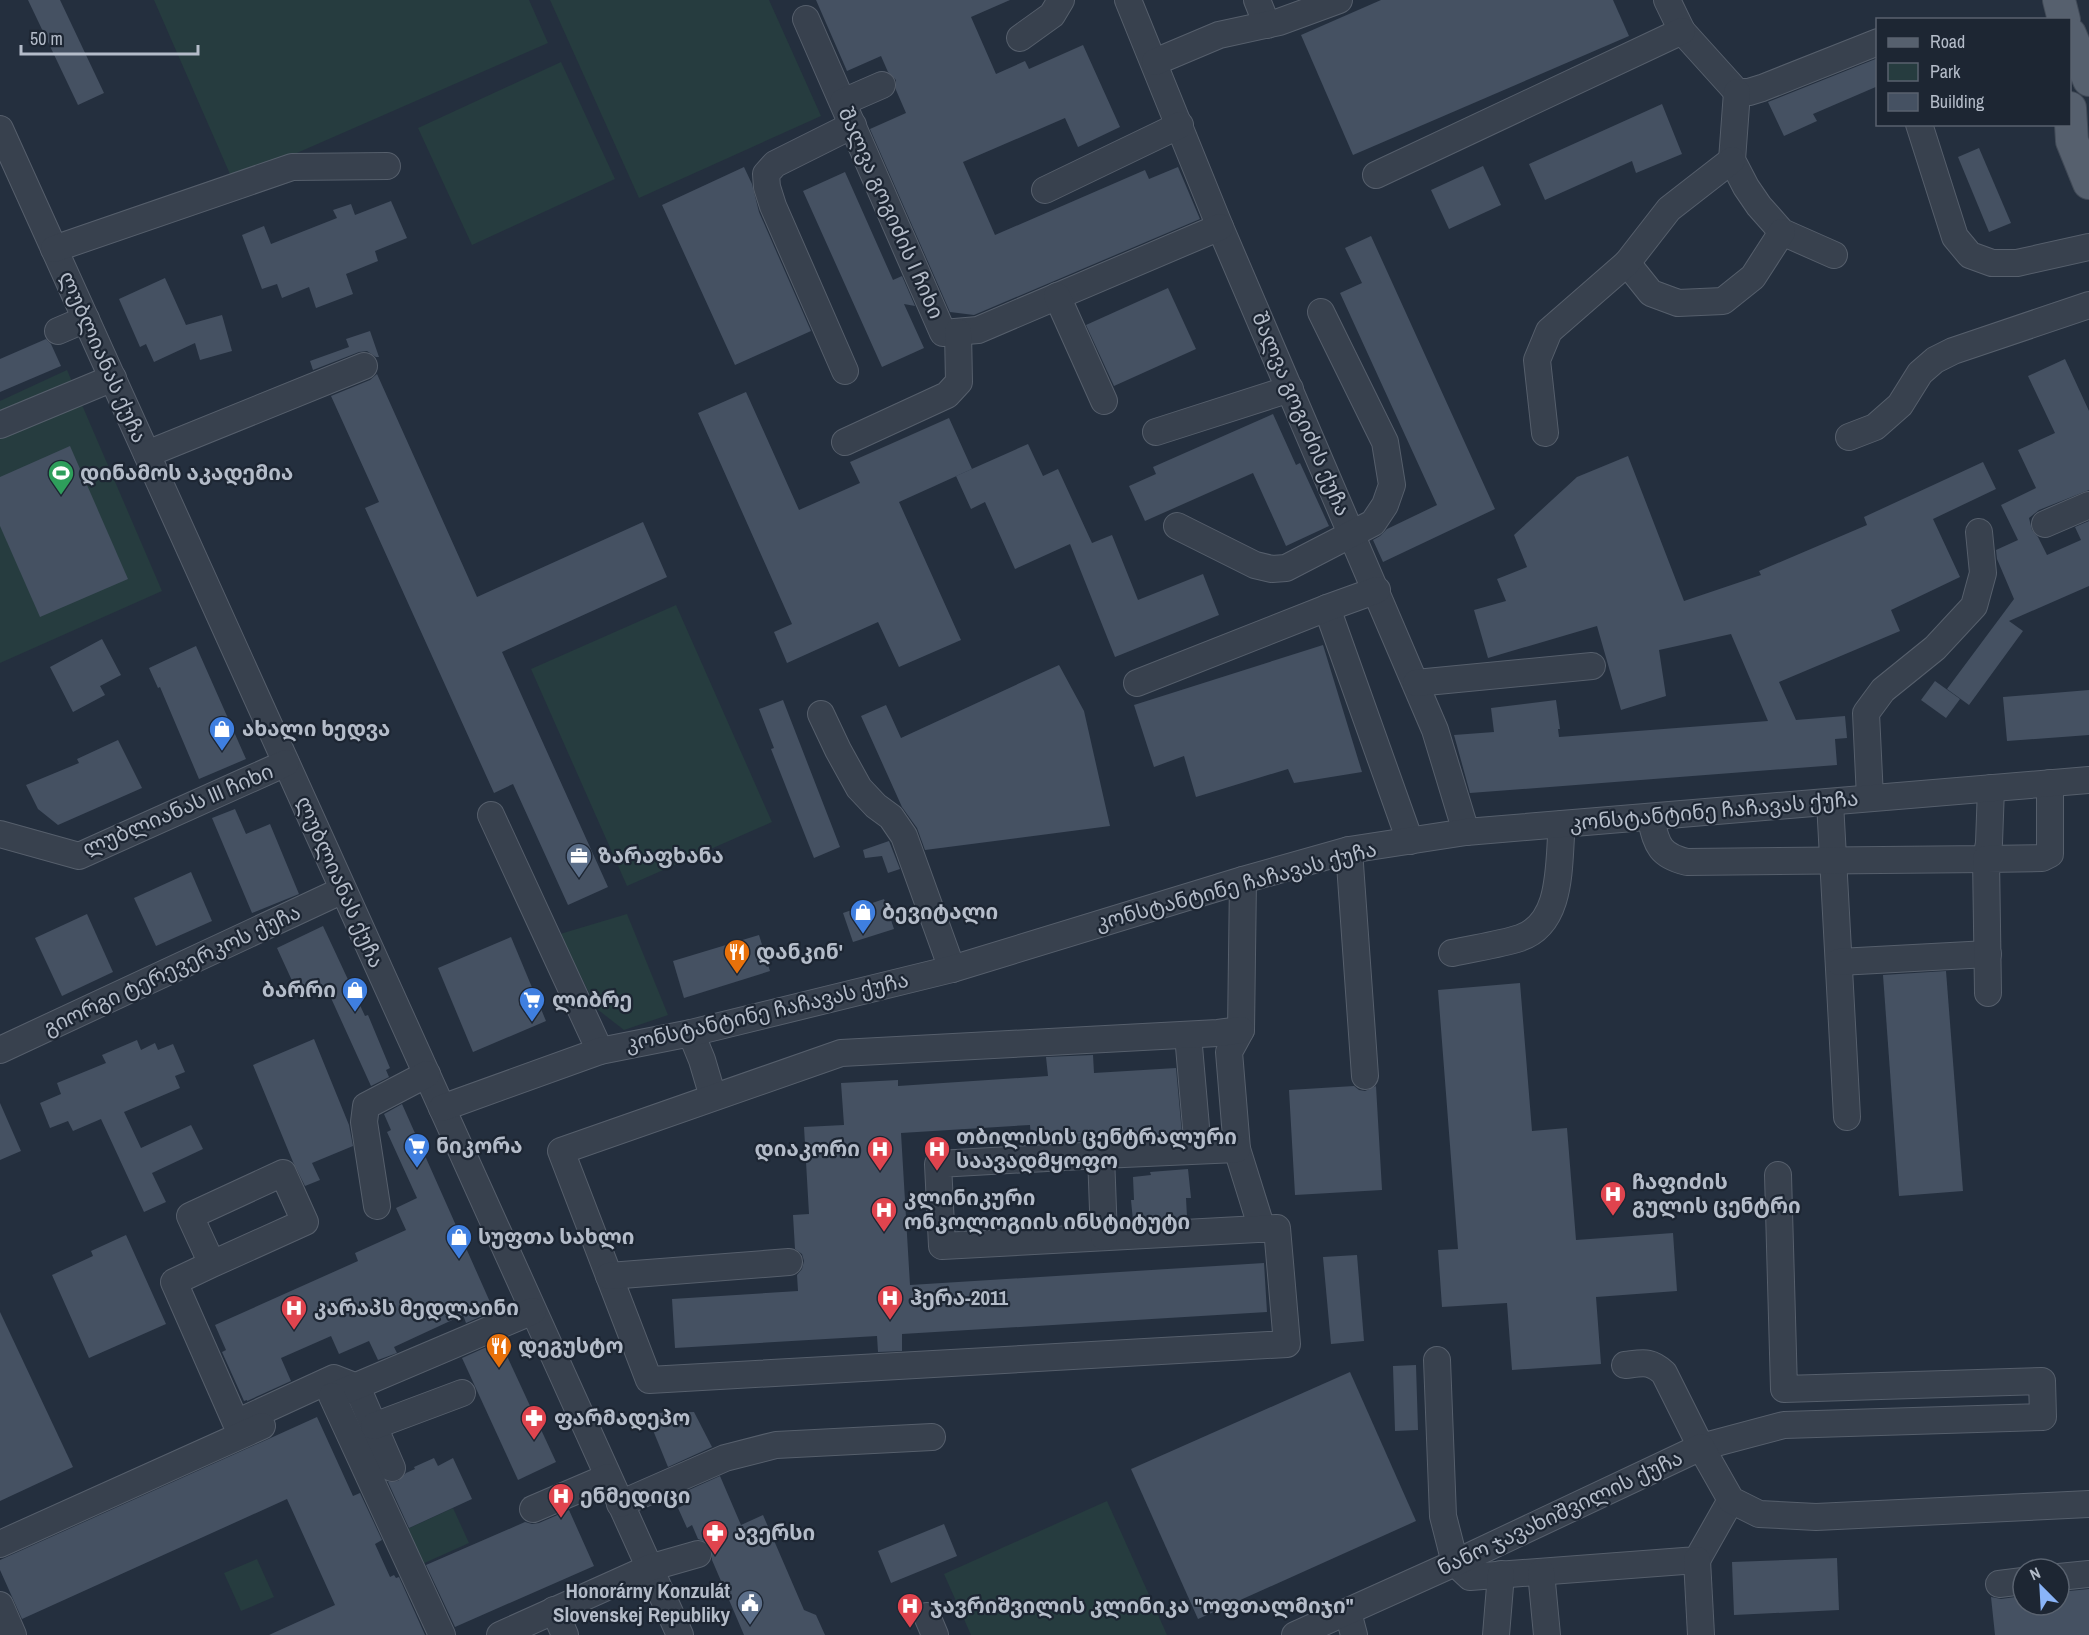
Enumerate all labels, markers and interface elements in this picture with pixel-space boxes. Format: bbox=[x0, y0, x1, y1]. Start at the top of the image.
scale bar bbox=[21, 18, 198, 56]
legend bbox=[1876, 18, 2071, 126]
text: 50 m bbox=[30, 26, 63, 51]
text: Road bbox=[1930, 29, 1965, 54]
text: Park bbox=[1930, 59, 1961, 84]
text: Building bbox=[1930, 89, 1985, 114]
street label: შალვა გოგიძის I ჩიხი bbox=[832, 102, 951, 323]
street label: ლუბლიანას ქუჩა bbox=[53, 266, 154, 447]
street label: შალვა გოგიძის ქუჩა bbox=[1245, 307, 1358, 520]
sports icon: დინამოს აკადემია bbox=[46, 458, 76, 496]
place label: დინამოს აკადემია bbox=[80, 458, 293, 487]
shop icon: ახალი ხედვა bbox=[207, 714, 237, 752]
place label: ახალი ხედვა bbox=[242, 714, 390, 743]
street label: ლუბლიანას III ჩიხი bbox=[78, 756, 278, 863]
street label: კონსტანტინე ჩაჩავას ქუჩა bbox=[1568, 783, 1860, 838]
street label: ლუბლიანას ქუჩა bbox=[290, 791, 391, 972]
street label: კონსტანტინე ჩაჩავას ქუჩა bbox=[1092, 834, 1380, 937]
office icon: ზარაფხანა bbox=[564, 841, 594, 879]
place label: ზარაფხანა bbox=[598, 841, 724, 870]
street label: გიორგი ტერევერკოს ქუჩა bbox=[38, 897, 305, 1042]
shop icon: ბევიტალი bbox=[848, 897, 878, 935]
place label: ბევიტალი bbox=[882, 897, 998, 926]
restaurant icon: დანკინ' bbox=[722, 937, 752, 975]
place label: დანკინ' bbox=[756, 937, 843, 966]
street label: კონსტანტინე ჩაჩავას ქუჩა bbox=[622, 965, 911, 1058]
place label: ბარრი bbox=[262, 975, 336, 1004]
shop icon: ბარრი bbox=[340, 975, 370, 1013]
supermarket icon: ლიბრე bbox=[517, 985, 547, 1023]
place label: ლიბრე bbox=[552, 985, 632, 1014]
place label: თბილისის ცენტრალური საავადმყოფო bbox=[956, 1122, 1237, 1175]
supermarket icon: ნიკორა bbox=[402, 1131, 432, 1169]
place label: ნიკორა bbox=[436, 1131, 523, 1160]
place label: დიაკორი bbox=[755, 1134, 860, 1163]
hospital icon: დიაკორი bbox=[865, 1134, 895, 1172]
hospital icon: თბილისის ცენტრალური საავადმყოფო bbox=[922, 1134, 952, 1172]
place label: ჩაფიძის გულის ცენტრი bbox=[1632, 1167, 1801, 1220]
hospital icon: ჩაფიძის გულის ცენტრი bbox=[1598, 1179, 1628, 1217]
place label: კლინიკური ონკოლოგიის ინსტიტუტი bbox=[904, 1183, 1190, 1236]
hospital icon: კლინიკური ონკოლოგიის ინსტიტუტი bbox=[869, 1195, 899, 1233]
shop icon: სუფთა სახლი bbox=[444, 1222, 474, 1260]
place label: სუფთა სახლი bbox=[478, 1222, 635, 1251]
hospital icon: ჰერა-2011 bbox=[875, 1283, 905, 1321]
place label: ჰერა-2011 bbox=[910, 1283, 1009, 1312]
hospital icon: კარაპს მედლაინი bbox=[279, 1293, 309, 1331]
place label: კარაპს მედლაინი bbox=[314, 1293, 519, 1322]
restaurant icon: დეგუსტო bbox=[484, 1331, 514, 1369]
place label: დეგუსტო bbox=[518, 1331, 624, 1360]
pharmacy icon: ფარმადეპო bbox=[519, 1403, 549, 1441]
place label: ფარმადეპო bbox=[554, 1403, 690, 1432]
street label: ნანო ჯავახიშვილის ქუჩა bbox=[1432, 1443, 1687, 1582]
hospital icon: ენმედიცი bbox=[546, 1481, 576, 1519]
place label: ენმედიცი bbox=[580, 1481, 690, 1510]
pharmacy icon: ავერსი bbox=[700, 1518, 730, 1556]
place label: ავერსი bbox=[734, 1518, 815, 1547]
north arrow bbox=[2011, 1557, 2071, 1617]
text: N bbox=[2026, 1561, 2044, 1585]
place label: Honorárny Konzulát Slovenskej Republiky bbox=[553, 1576, 730, 1629]
public building icon: Honorárny Konzulát Slovenskej Republiky bbox=[735, 1588, 765, 1626]
hospital icon: ჯავრიშვილის კლინიკა "ოფთალმიჯი" bbox=[895, 1591, 925, 1629]
place label: ჯავრიშვილის კლინიკა "ოფთალმიჯი" bbox=[930, 1591, 1354, 1620]

